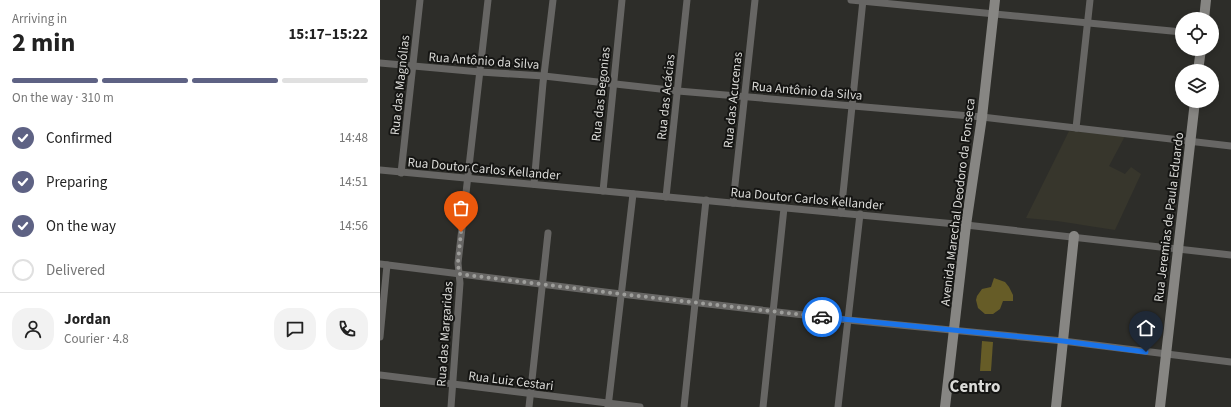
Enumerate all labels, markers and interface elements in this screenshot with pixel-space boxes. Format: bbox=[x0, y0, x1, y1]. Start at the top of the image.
text: Arriving in bbox=[12, 10, 67, 28]
map controls bbox=[1175, 12, 1219, 108]
button: locate bbox=[1175, 12, 1219, 56]
text: 2 min bbox=[12, 24, 75, 61]
text: 15:17–15:22 bbox=[288, 24, 368, 45]
street label: Rua das Magnólias bbox=[386, 34, 414, 136]
street label: Rua das Begonias bbox=[587, 45, 615, 142]
street label: Rua Antônio da Silva bbox=[428, 48, 540, 74]
street label: Rua das Acucenas bbox=[719, 51, 747, 149]
street label: Rua das Acácias bbox=[653, 53, 679, 141]
button: layers bbox=[1175, 64, 1219, 108]
street label: Rua Antônio da Silva bbox=[751, 77, 863, 105]
text: On the way · 310 m bbox=[12, 89, 114, 107]
street label: Avenida Marechal Deodoro da Fonseca bbox=[936, 97, 980, 307]
icon: check bbox=[12, 127, 34, 149]
text: Confirmed bbox=[46, 128, 112, 149]
text: 14:48 bbox=[339, 129, 368, 147]
street label: Rua Jeremias de Paula Eduardo bbox=[1150, 131, 1188, 303]
street label: Rua Doutor Carlos Kellander bbox=[407, 153, 562, 185]
icon: check bbox=[12, 171, 34, 193]
text: Preparing bbox=[46, 172, 107, 193]
text: 14:51 bbox=[339, 173, 368, 191]
street label: Rua Doutor Carlos Kellander bbox=[730, 183, 885, 215]
pin bbox=[444, 191, 478, 232]
icon: bag bbox=[450, 197, 472, 219]
icon: check bbox=[12, 215, 34, 237]
text: On the way bbox=[46, 216, 116, 237]
text: 14:56 bbox=[339, 217, 368, 235]
text: Delivered bbox=[46, 260, 105, 281]
street label: Rua das Margaridas bbox=[432, 280, 458, 387]
courier bbox=[802, 297, 842, 337]
icon: car bbox=[811, 306, 833, 328]
button: person bbox=[12, 308, 54, 350]
button: chat bbox=[274, 308, 316, 350]
button: phone bbox=[326, 308, 368, 350]
text: Jordan bbox=[64, 309, 111, 330]
pin bbox=[1129, 311, 1163, 352]
icon: home bbox=[1135, 317, 1157, 339]
text: Courier · 4.8 bbox=[64, 330, 129, 348]
street label: Rua Luiz Cestari bbox=[467, 367, 554, 395]
district label: Centro bbox=[950, 375, 1000, 399]

